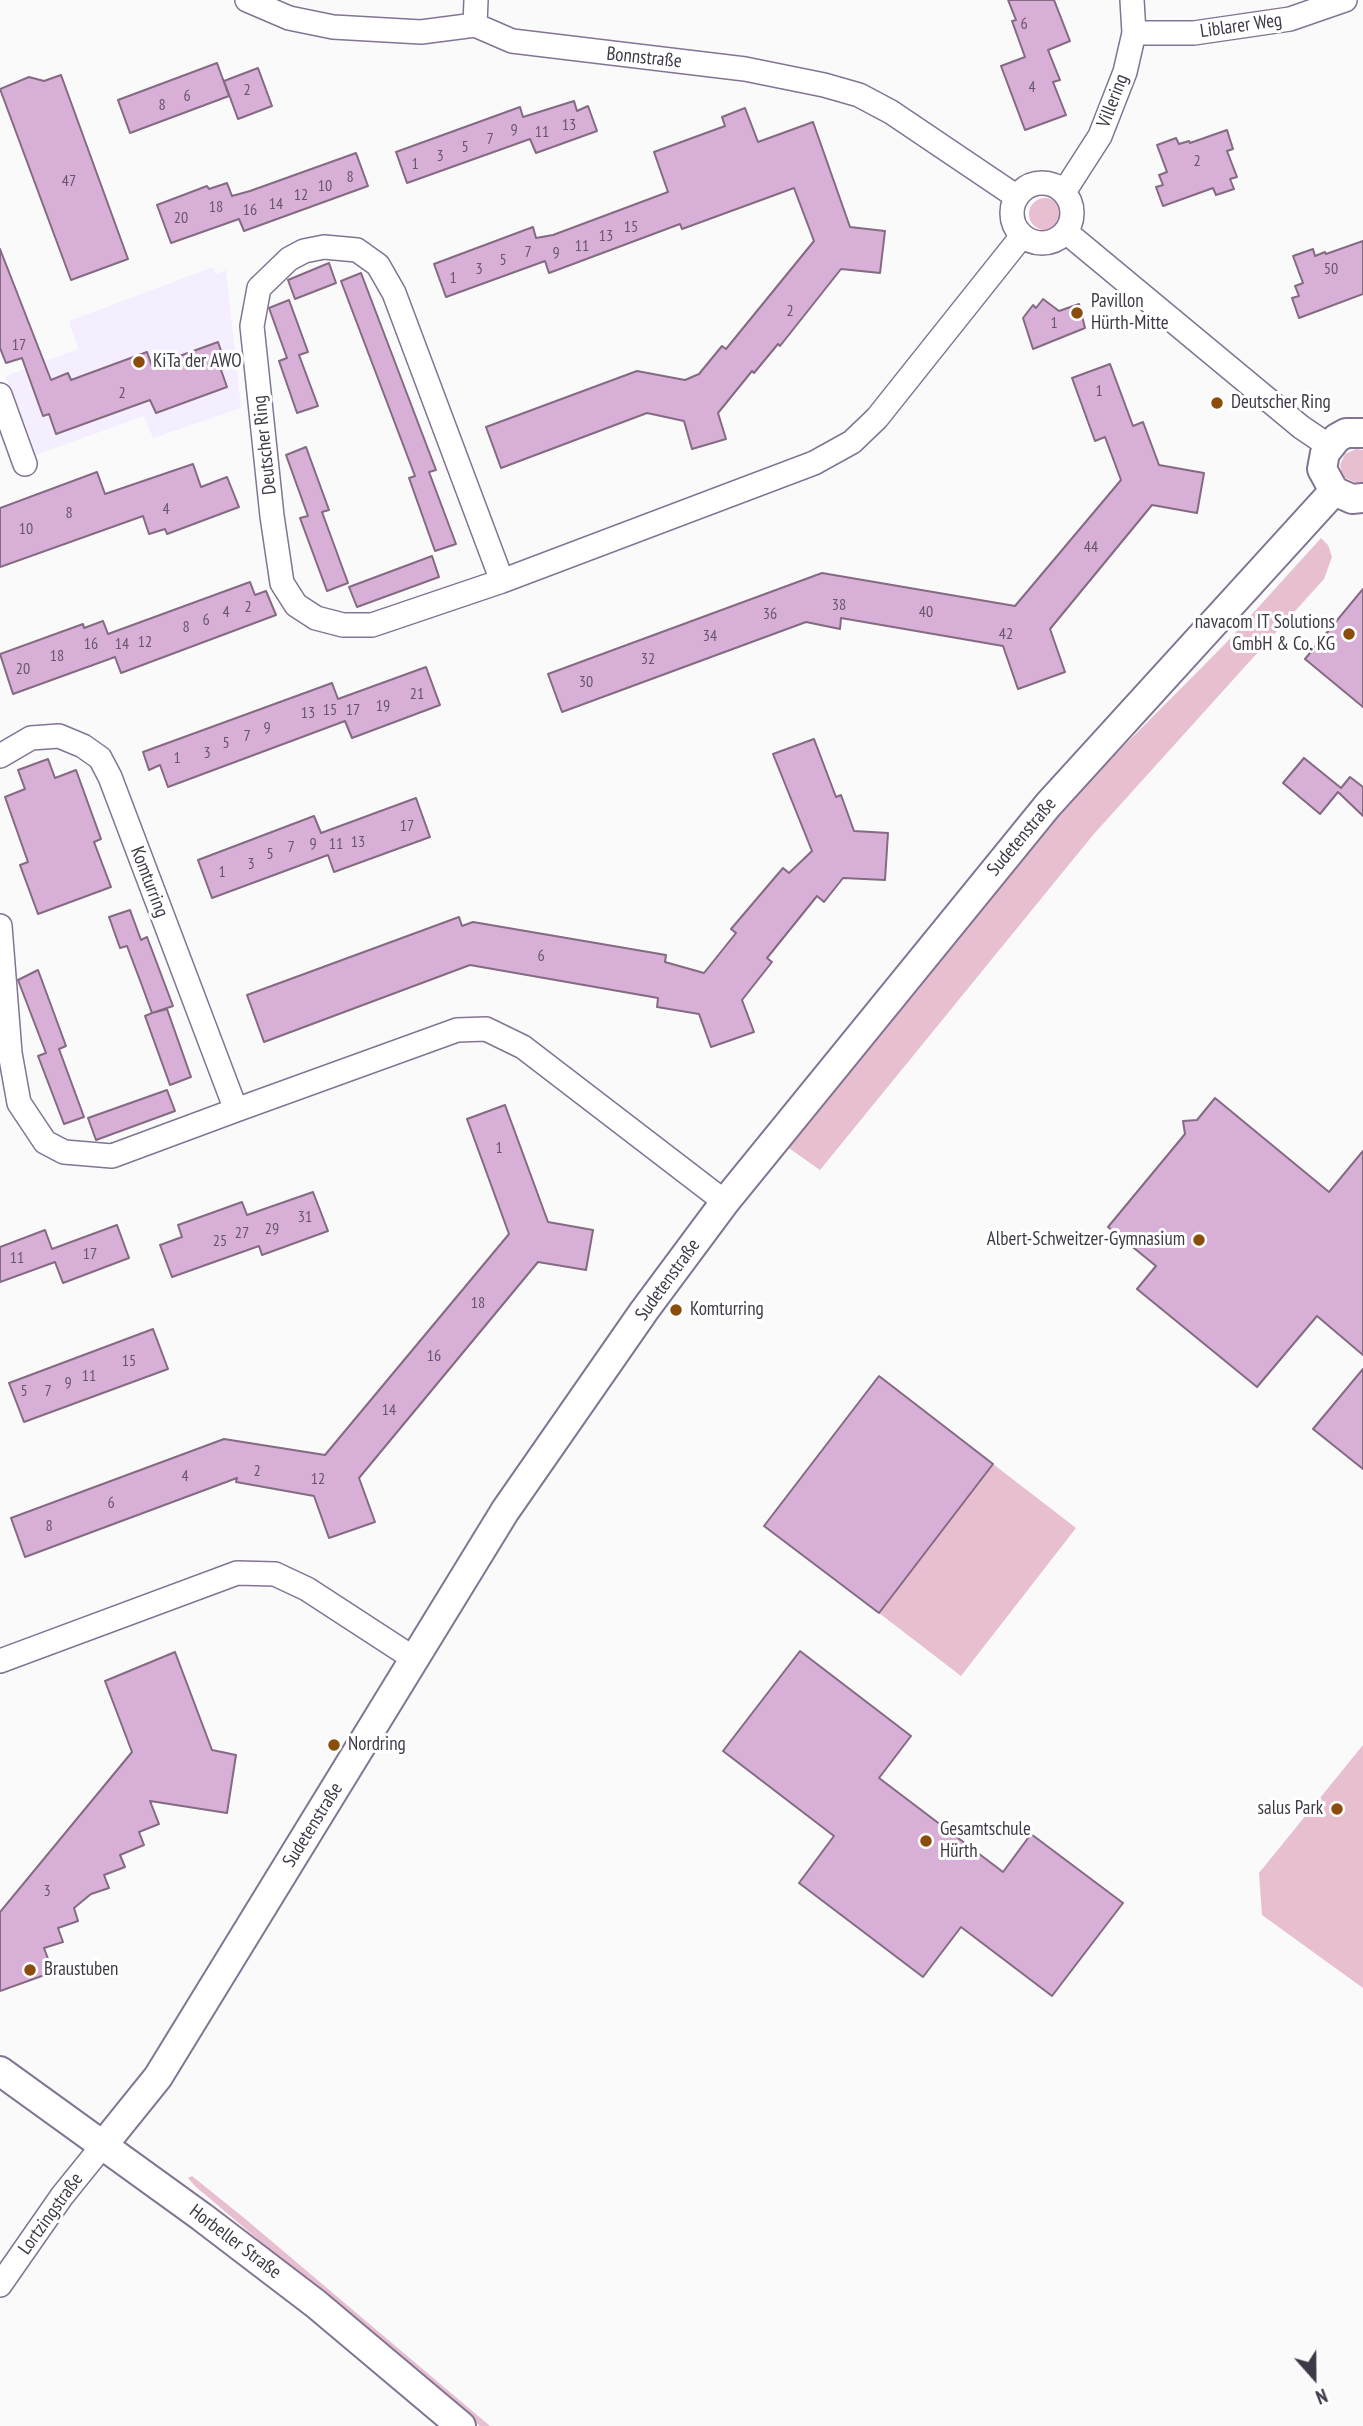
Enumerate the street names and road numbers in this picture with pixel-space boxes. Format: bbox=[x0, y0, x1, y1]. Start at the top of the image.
street label: Liblarer Weg bbox=[1199, 9, 1283, 43]
street label: Bonnstraße bbox=[605, 43, 683, 73]
street label: Villering bbox=[1092, 71, 1134, 131]
street label: Deutscher Ring bbox=[248, 394, 282, 496]
street label: Sudetenstraße bbox=[983, 793, 1061, 881]
street label: Komturring bbox=[125, 843, 173, 921]
street label: Sudetenstraße bbox=[631, 1235, 705, 1325]
street label: Sudetenstraße bbox=[278, 1779, 348, 1871]
street label: Lortzingstraße bbox=[14, 2169, 88, 2259]
street label: Horbeller Straße bbox=[185, 2200, 285, 2284]

